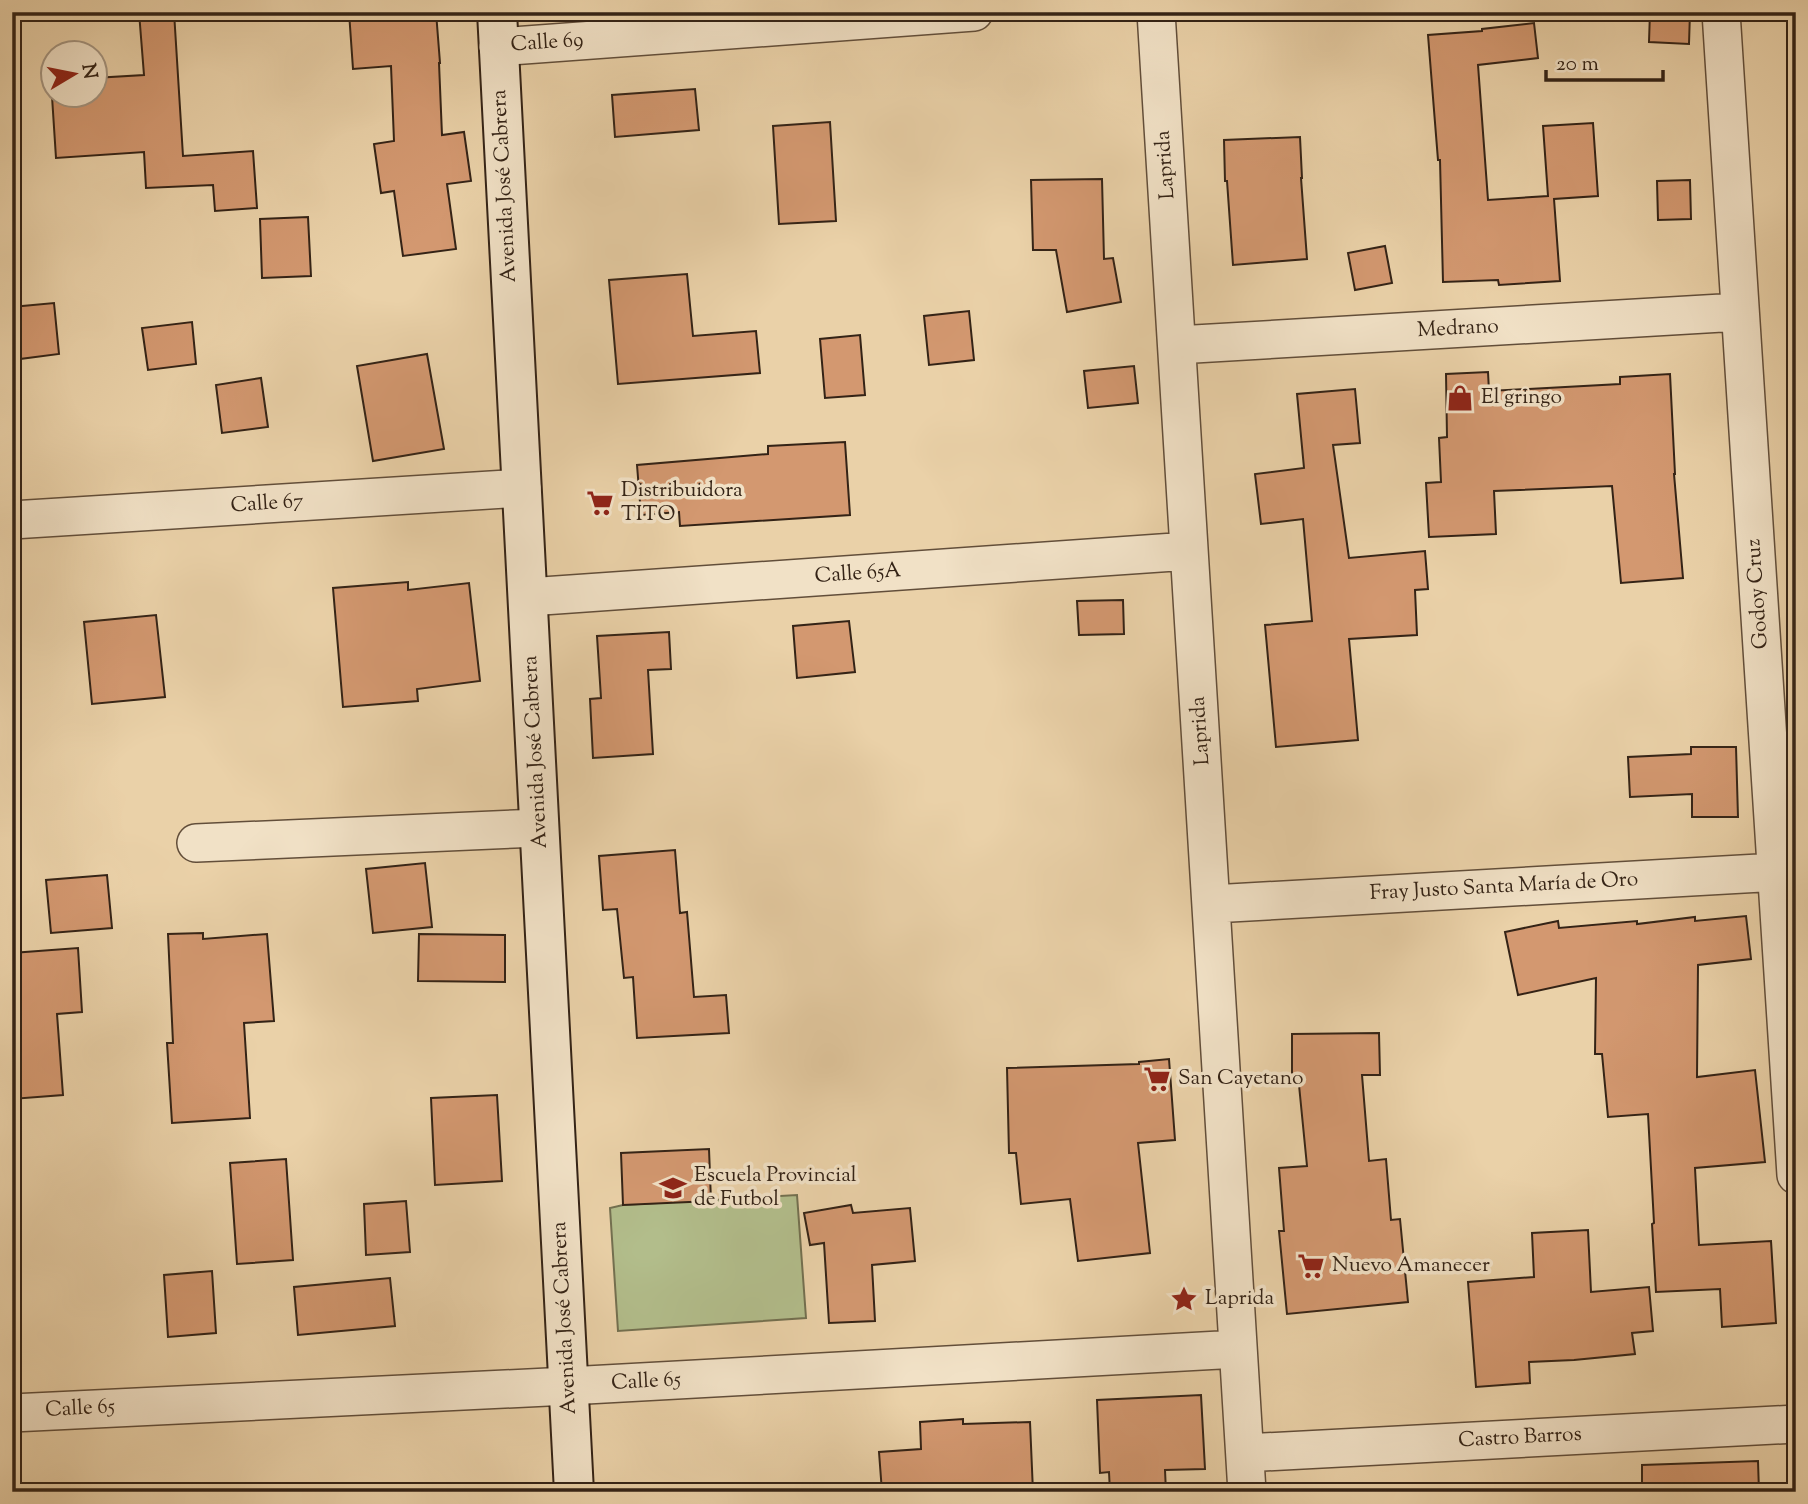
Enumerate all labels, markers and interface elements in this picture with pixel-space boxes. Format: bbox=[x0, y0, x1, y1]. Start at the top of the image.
street label: Calle 69 bbox=[510, 25, 584, 61]
north arrow bbox=[38, 38, 108, 108]
scale bar bbox=[1546, 38, 1663, 82]
text: 20 m bbox=[1556, 50, 1599, 80]
text: N bbox=[74, 62, 103, 81]
street label: Avenida José Cabrera bbox=[485, 88, 525, 283]
street label: Laprida bbox=[1149, 129, 1183, 201]
street label: Medrano bbox=[1416, 312, 1500, 346]
shop icon: El gringo bbox=[1445, 383, 1475, 413]
place label: El gringo bbox=[1481, 383, 1562, 413]
place label: Distribuidora TITO bbox=[621, 476, 743, 530]
street label: Calle 67 bbox=[230, 486, 305, 522]
supermarket icon: Distribuidora TITO bbox=[585, 488, 615, 518]
street label: Godoy Cruz bbox=[1739, 538, 1777, 650]
street label: Calle 65A bbox=[814, 556, 902, 592]
street label: Avenida José Cabrera bbox=[516, 654, 556, 849]
street label: Laprida bbox=[1184, 695, 1218, 767]
street label: Fray Justo Santa María de Oro bbox=[1369, 865, 1639, 909]
supermarket icon: San Cayetano bbox=[1142, 1064, 1172, 1094]
place label: San Cayetano bbox=[1178, 1064, 1303, 1094]
place label: Escuela Provincial de Futbol bbox=[694, 1161, 857, 1215]
school or university icon: Escuela Provincial de Futbol bbox=[658, 1173, 688, 1203]
street label: Avenida José Cabrera bbox=[545, 1220, 585, 1415]
supermarket icon: Nuevo Amanecer bbox=[1296, 1251, 1326, 1281]
place label: Nuevo Amanecer bbox=[1332, 1251, 1490, 1281]
place icon: Laprida bbox=[1169, 1284, 1199, 1314]
place label: Laprida bbox=[1205, 1284, 1274, 1314]
street label: Calle 65 bbox=[610, 1365, 682, 1399]
street label: Calle 65 bbox=[44, 1392, 116, 1426]
street label: Castro Barros bbox=[1457, 1420, 1583, 1456]

